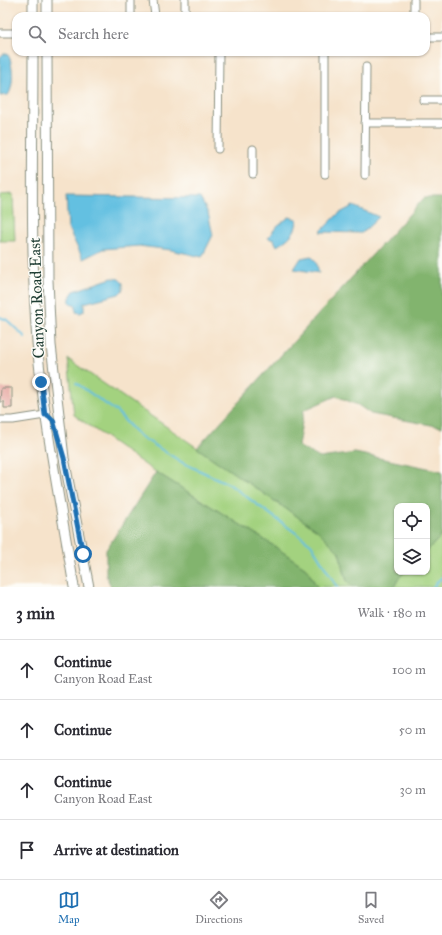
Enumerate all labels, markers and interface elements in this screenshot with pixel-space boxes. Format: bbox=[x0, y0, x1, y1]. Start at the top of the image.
search box bbox=[12, 12, 430, 56]
icon: search bbox=[26, 23, 48, 45]
text: Search here bbox=[58, 25, 129, 43]
street label: Canyon Road East bbox=[25, 237, 48, 359]
route end bbox=[32, 373, 50, 391]
map controls bbox=[394, 503, 430, 575]
button: locate bbox=[394, 503, 430, 539]
button: layers bbox=[394, 539, 430, 575]
route start bbox=[74, 545, 92, 563]
text: 3 min bbox=[16, 603, 55, 624]
text: Walk · 180 m bbox=[357, 605, 426, 621]
text: Continue bbox=[54, 653, 112, 671]
icon: ahead bbox=[16, 659, 38, 681]
text: 100 m bbox=[392, 662, 426, 678]
text: Canyon Road East bbox=[54, 671, 152, 687]
icon: ahead bbox=[16, 719, 38, 741]
text: Continue bbox=[54, 721, 112, 739]
text: 50 m bbox=[399, 722, 426, 738]
text: Continue bbox=[54, 773, 112, 791]
icon: ahead bbox=[16, 779, 38, 801]
text: 30 m bbox=[400, 782, 426, 798]
text: Canyon Road East bbox=[54, 791, 152, 807]
icon: arrive bbox=[16, 839, 38, 861]
text: Arrive at destination bbox=[54, 841, 179, 859]
tab: Map bbox=[58, 889, 80, 926]
tab: Directions bbox=[195, 889, 243, 926]
tab: Saved bbox=[358, 889, 384, 926]

